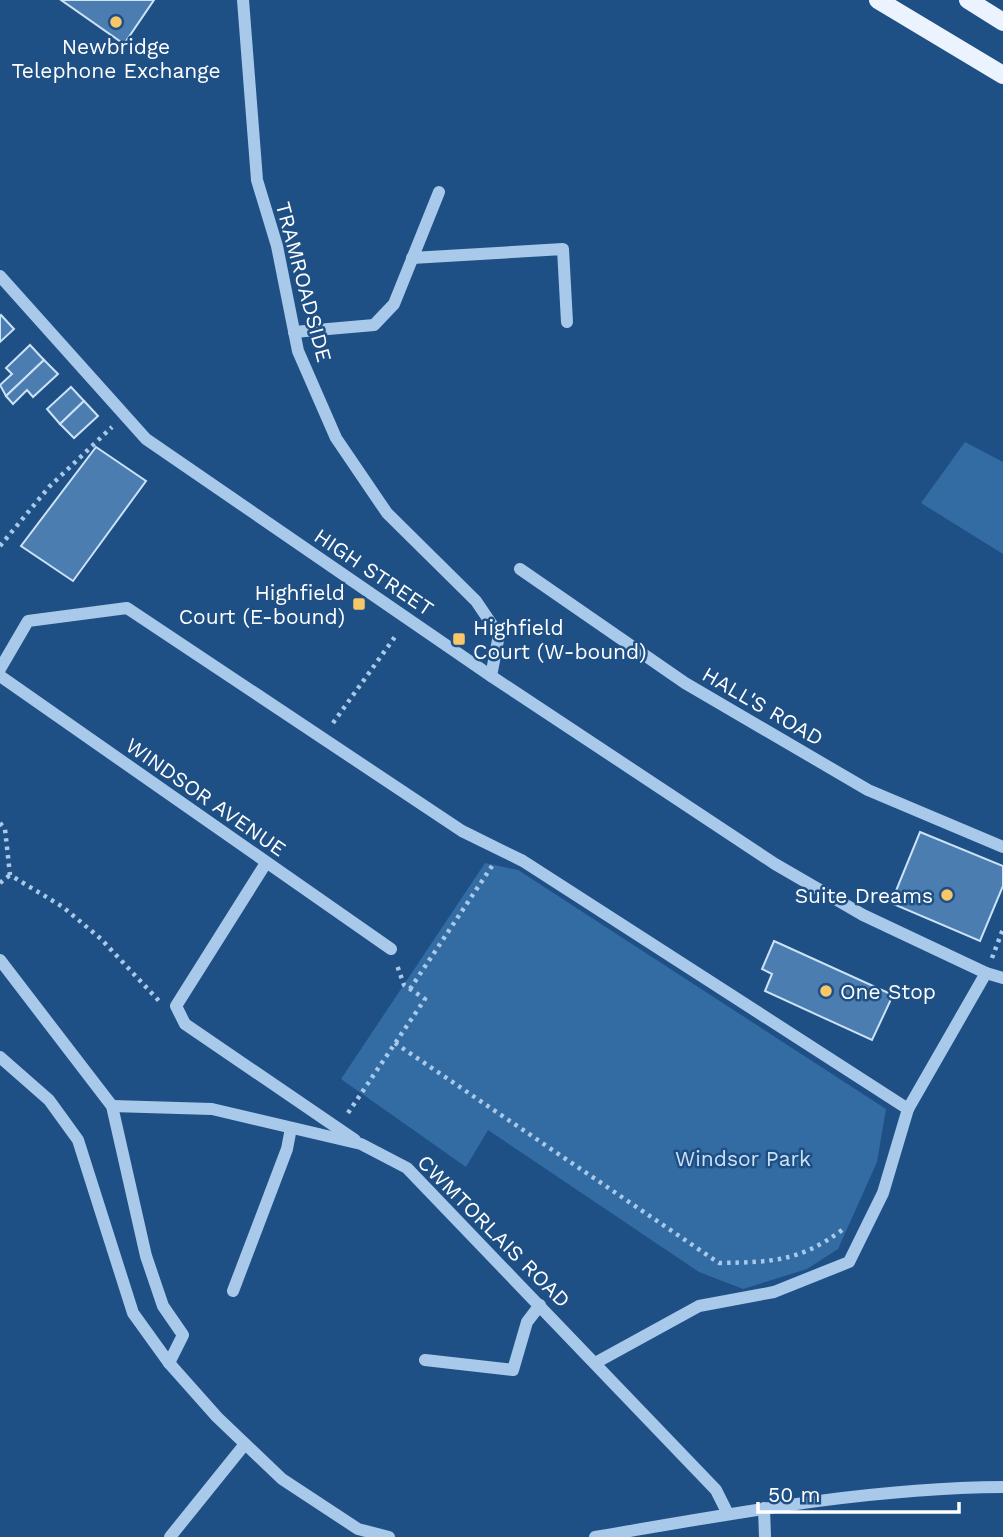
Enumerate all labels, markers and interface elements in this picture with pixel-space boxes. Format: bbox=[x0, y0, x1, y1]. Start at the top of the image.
marker: Newbridge Telephone Exchange bbox=[108, 14, 124, 30]
place label: Newbridge Telephone Exchange bbox=[11, 34, 221, 83]
street label: TRAMROADSIDE bbox=[271, 199, 337, 365]
street label: HIGH STREET bbox=[310, 523, 439, 621]
place label: Highfield Court (E-bound) bbox=[179, 580, 345, 629]
marker: Highfield Court (E-bound) bbox=[351, 596, 367, 612]
place label: Highfield Court (W-bound) bbox=[473, 615, 647, 664]
marker: Highfield Court (W-bound) bbox=[451, 631, 467, 647]
street label: HALL'S ROAD bbox=[698, 661, 828, 751]
street label: WINDSOR AVENUE bbox=[121, 732, 291, 862]
place label: Suite Dreams bbox=[795, 883, 933, 908]
marker: Suite Dreams bbox=[939, 887, 955, 903]
place label: One Stop bbox=[840, 979, 936, 1004]
marker: One Stop bbox=[818, 983, 834, 999]
park label: Windsor Park bbox=[675, 1146, 811, 1171]
street label: CWMTORLAIS ROAD bbox=[412, 1149, 576, 1313]
scale bar bbox=[758, 1470, 959, 1514]
text: 50 m bbox=[768, 1482, 820, 1507]

